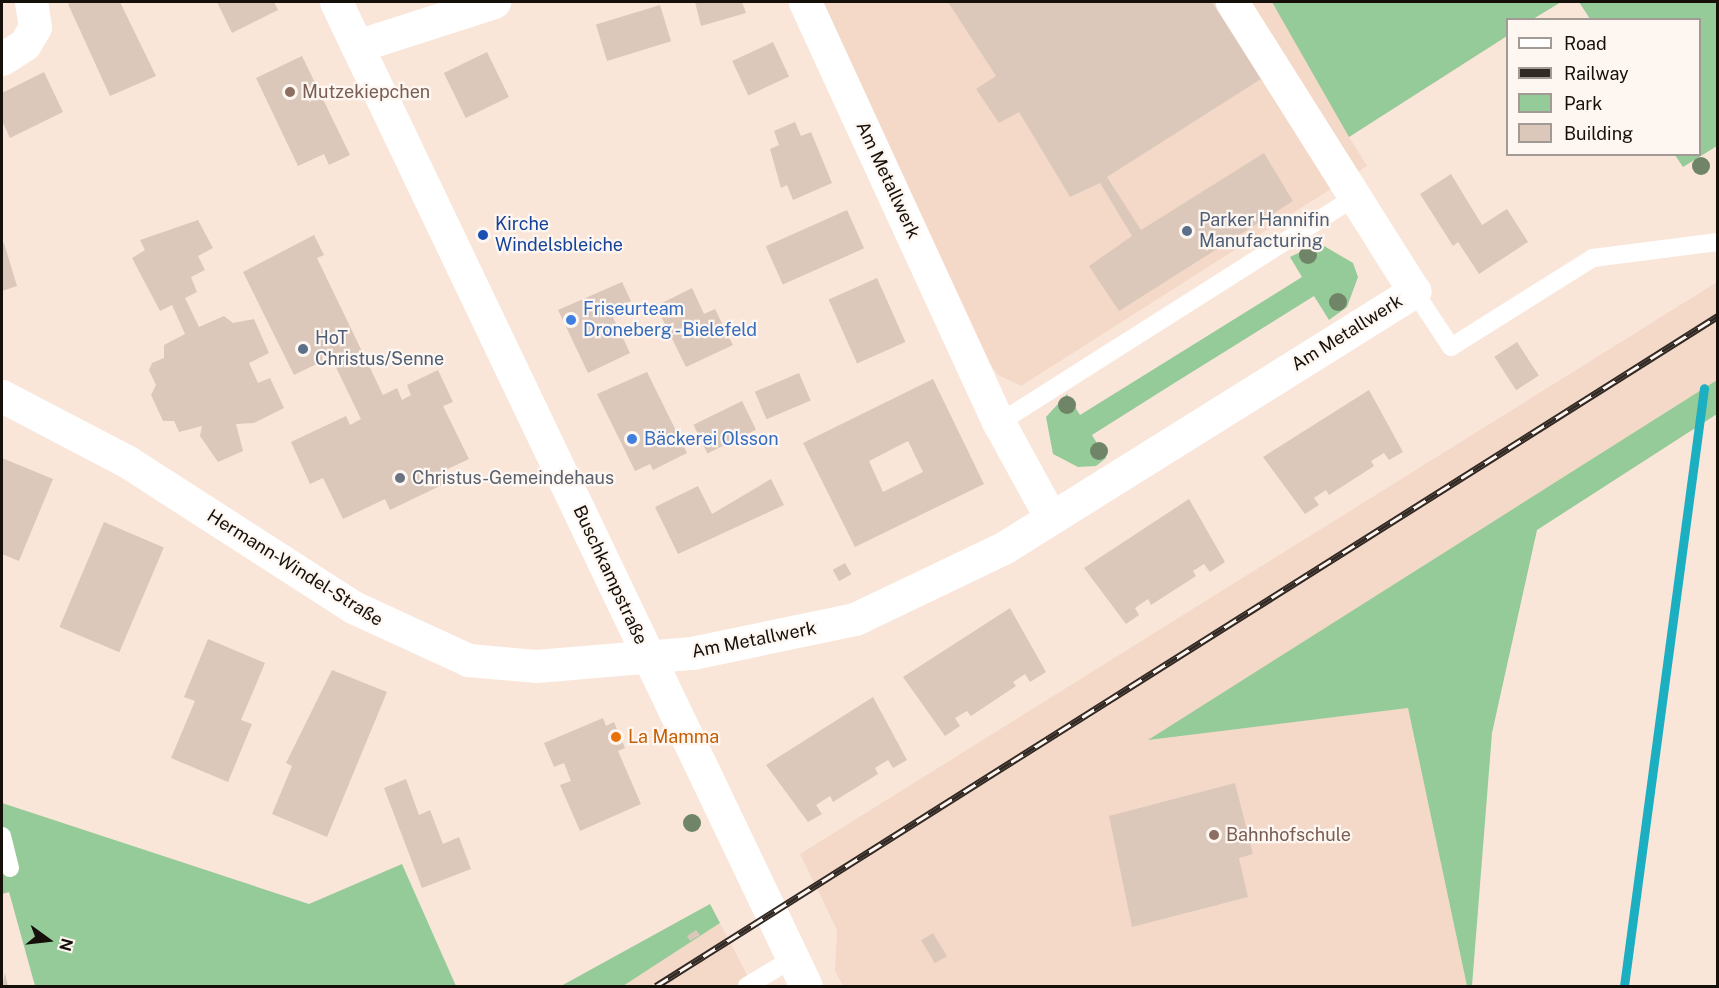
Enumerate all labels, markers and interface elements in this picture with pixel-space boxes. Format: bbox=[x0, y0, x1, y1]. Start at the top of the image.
legend bbox=[1506, 18, 1701, 156]
text: Road bbox=[1564, 33, 1607, 54]
text: Railway bbox=[1564, 63, 1629, 84]
place label: Mutzekiepchen bbox=[302, 81, 430, 103]
marker: Mutzekiepchen bbox=[283, 85, 297, 99]
text: Park bbox=[1564, 93, 1602, 114]
street label: Am Metallwerk bbox=[851, 118, 925, 242]
text: Building bbox=[1564, 123, 1633, 144]
place label: Parker Hannifin Manufacturing bbox=[1199, 210, 1330, 252]
place label: Kirche Windelsbleiche bbox=[495, 214, 623, 256]
marker: Parker Hannifin Manufacturing bbox=[1180, 224, 1194, 238]
marker: Kirche Windelsbleiche bbox=[476, 228, 490, 242]
street label: Am Metallwerk bbox=[1288, 290, 1406, 376]
place label: Friseurteam Droneberg - Bielefeld bbox=[583, 299, 762, 342]
marker: Friseurteam Droneberg - Bielefeld bbox=[564, 313, 578, 327]
place label: HoT Christus/Senne bbox=[315, 328, 444, 370]
marker: HoT Christus/Senne bbox=[296, 342, 310, 356]
place label: Bäckerei Olsson bbox=[644, 428, 779, 450]
marker: Bäckerei Olsson bbox=[625, 432, 639, 446]
place label: Christus-Gemeindehaus bbox=[412, 467, 614, 489]
marker: Christus-Gemeindehaus bbox=[393, 471, 407, 485]
street label: Buschkampstraße bbox=[568, 502, 652, 648]
street label: Hermann-Windel-Straße bbox=[203, 505, 387, 631]
street label: Am Metallwerk bbox=[690, 617, 818, 663]
place label: La Mamma bbox=[628, 726, 719, 748]
marker: La Mamma bbox=[609, 730, 623, 744]
place label: Bahnhofschule bbox=[1226, 824, 1351, 846]
marker: Bahnhofschule bbox=[1207, 828, 1221, 842]
north arrow bbox=[18, 910, 78, 970]
text: N bbox=[55, 936, 77, 953]

